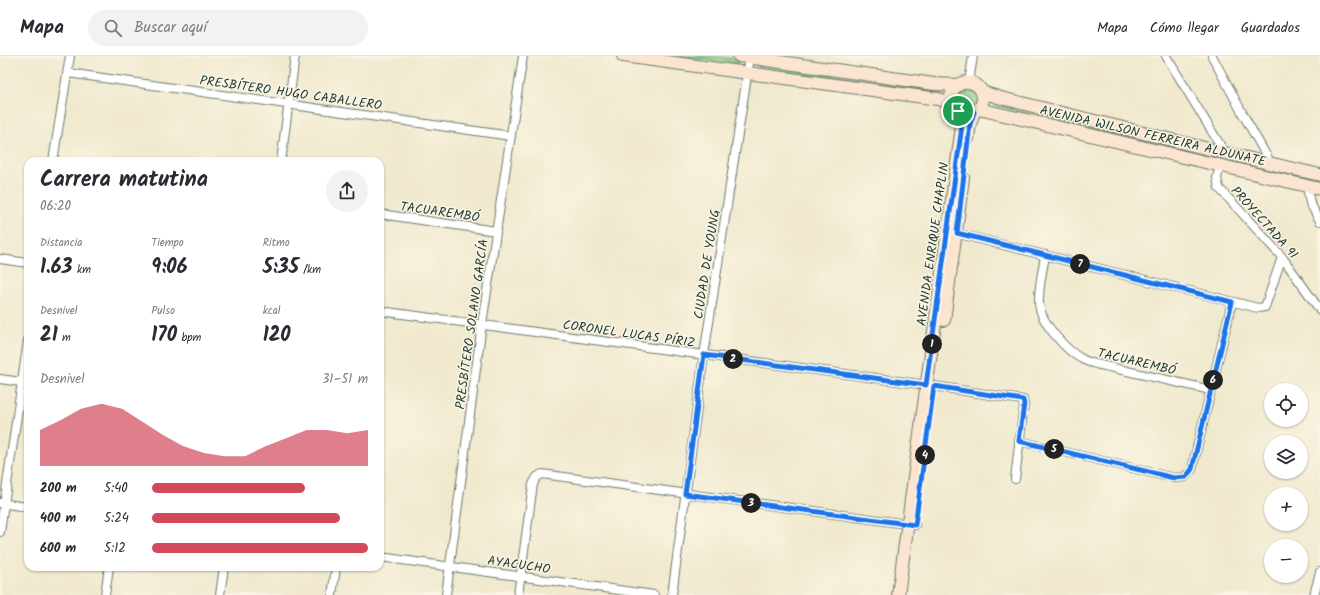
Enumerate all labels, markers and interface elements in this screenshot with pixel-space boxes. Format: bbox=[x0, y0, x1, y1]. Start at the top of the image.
search box bbox=[88, 10, 368, 46]
text: Mapa bbox=[20, 13, 64, 43]
text: Buscar aquí bbox=[134, 16, 207, 40]
icon: search bbox=[102, 17, 124, 39]
text: Mapa bbox=[1097, 17, 1128, 39]
text: Cómo llegar bbox=[1150, 17, 1219, 39]
text: Guardados bbox=[1241, 17, 1300, 39]
street label: PRESBÍTERO HUGO CABALLERO bbox=[198, 70, 383, 117]
pin bbox=[941, 94, 975, 128]
icon: arrive bbox=[947, 100, 969, 122]
street label: AVENIDA WILSON FERREIRA ALDUNATE bbox=[1038, 100, 1268, 173]
street label: AVENIDA ENRIQUE CHAPLIN bbox=[912, 161, 955, 327]
text: Carrera matutina bbox=[40, 163, 208, 198]
button: share bbox=[326, 170, 368, 212]
street label: PROYECTADA 91 bbox=[1225, 182, 1303, 264]
text: 06:20 bbox=[40, 196, 71, 217]
street label: TACUAREMBÓ bbox=[399, 197, 482, 229]
street label: CIUDAD DE YOUNG bbox=[688, 208, 727, 321]
text: Distancia bbox=[40, 234, 82, 252]
text: Tiempo bbox=[151, 234, 184, 252]
text: Ritmo bbox=[263, 234, 290, 252]
street label: PRESBÍTERO SOLANO GARCÍA bbox=[450, 238, 495, 411]
text: 1.63 bbox=[40, 252, 73, 284]
text: 9:06 bbox=[151, 252, 187, 284]
text: 5:35 bbox=[263, 252, 299, 284]
pin: 7 bbox=[1070, 254, 1090, 274]
text: 7 bbox=[1077, 255, 1083, 273]
text: km bbox=[73, 261, 91, 279]
text: /km bbox=[299, 261, 321, 279]
text: Desnivel bbox=[40, 302, 78, 320]
text: Pulso bbox=[151, 302, 175, 320]
text: kcal bbox=[263, 302, 281, 320]
street label: CORONEL LUCAS PÍRIZ bbox=[561, 315, 696, 354]
text: 21 bbox=[40, 320, 58, 352]
text: 170 bbox=[151, 320, 177, 352]
text: 120 bbox=[263, 320, 291, 352]
text: m bbox=[58, 329, 71, 347]
text: bpm bbox=[177, 329, 201, 347]
pin: 1 bbox=[922, 334, 942, 354]
text: 1 bbox=[930, 335, 934, 353]
street label: TACUAREMBÓ bbox=[1095, 343, 1179, 382]
pin: 2 bbox=[723, 349, 743, 369]
text: 2 bbox=[730, 350, 736, 368]
text: Desnivel bbox=[40, 369, 84, 390]
text: 31–51 m bbox=[322, 369, 368, 390]
pin: 6 bbox=[1203, 370, 1223, 390]
text: 6 bbox=[1210, 371, 1216, 389]
map controls bbox=[1264, 383, 1308, 583]
button: locate bbox=[1264, 383, 1308, 427]
button: layers bbox=[1264, 435, 1308, 479]
pin: 5 bbox=[1044, 439, 1064, 459]
text: 5 bbox=[1051, 440, 1057, 458]
pin: 4 bbox=[915, 445, 935, 465]
text: 4 bbox=[922, 446, 928, 464]
text: 200 m bbox=[40, 478, 77, 499]
text: 5:40 bbox=[104, 478, 128, 499]
button: + bbox=[1264, 487, 1308, 531]
pin: 3 bbox=[741, 493, 761, 513]
text: 3 bbox=[748, 494, 754, 512]
text: 400 m bbox=[40, 508, 76, 529]
text: 5:24 bbox=[104, 508, 129, 529]
text: 600 m bbox=[40, 538, 76, 559]
text: 5:12 bbox=[104, 538, 126, 559]
button: − bbox=[1264, 539, 1308, 583]
street label: AYACUCHO bbox=[486, 551, 552, 580]

